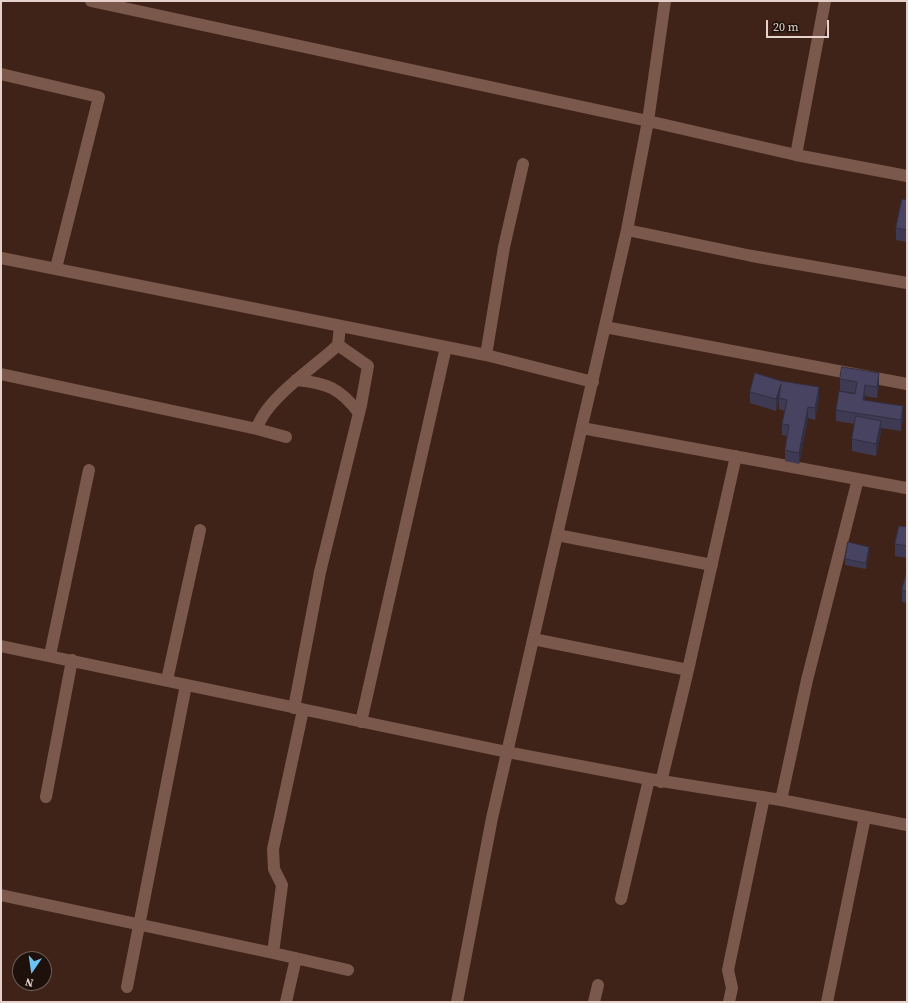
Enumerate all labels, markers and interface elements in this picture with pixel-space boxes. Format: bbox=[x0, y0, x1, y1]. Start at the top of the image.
scale bar bbox=[768, 12, 831, 38]
text: 20 m bbox=[773, 19, 799, 35]
north arrow bbox=[12, 951, 52, 991]
text: N bbox=[24, 974, 35, 990]

